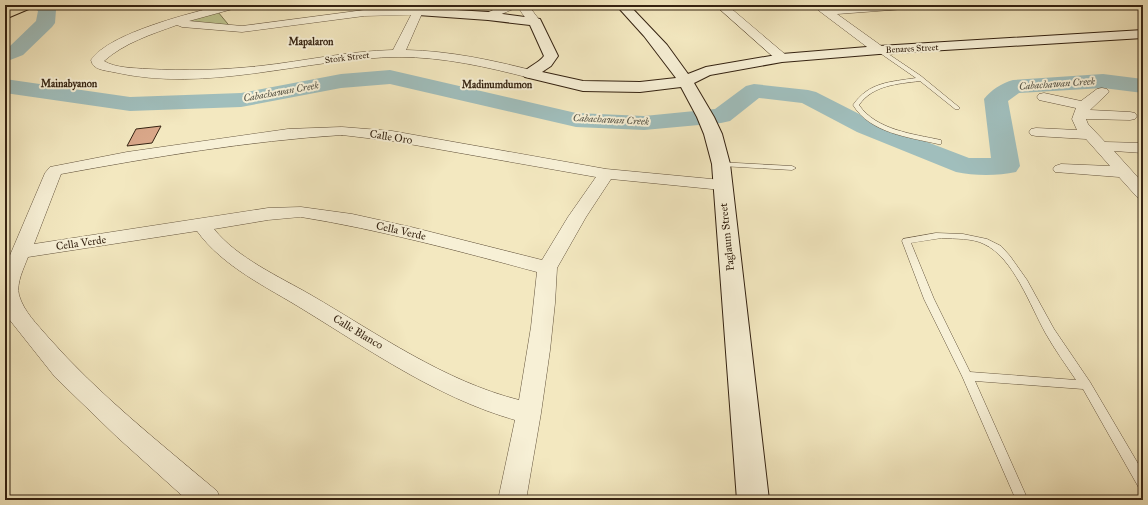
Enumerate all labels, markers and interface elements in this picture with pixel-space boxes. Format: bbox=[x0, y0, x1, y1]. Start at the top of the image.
district label: Mapalaron bbox=[289, 36, 334, 49]
street label: Benares Street bbox=[885, 41, 940, 55]
street label: Stork Street bbox=[324, 49, 371, 65]
water label: Cabachawan Creek bbox=[1019, 75, 1096, 93]
district label: Mainabyanon bbox=[41, 78, 98, 91]
water label: Cabachawan Creek bbox=[242, 79, 320, 105]
district label: Madinumdumon bbox=[462, 79, 533, 91]
water label: Cabachawan Creek bbox=[573, 112, 650, 128]
street label: Calle Oro bbox=[369, 127, 414, 147]
street label: Paglaum Street bbox=[717, 202, 737, 272]
street label: Cella Verde bbox=[375, 219, 428, 243]
street label: Cella Verde bbox=[55, 233, 107, 253]
street label: Calle Blanco bbox=[331, 312, 386, 352]

